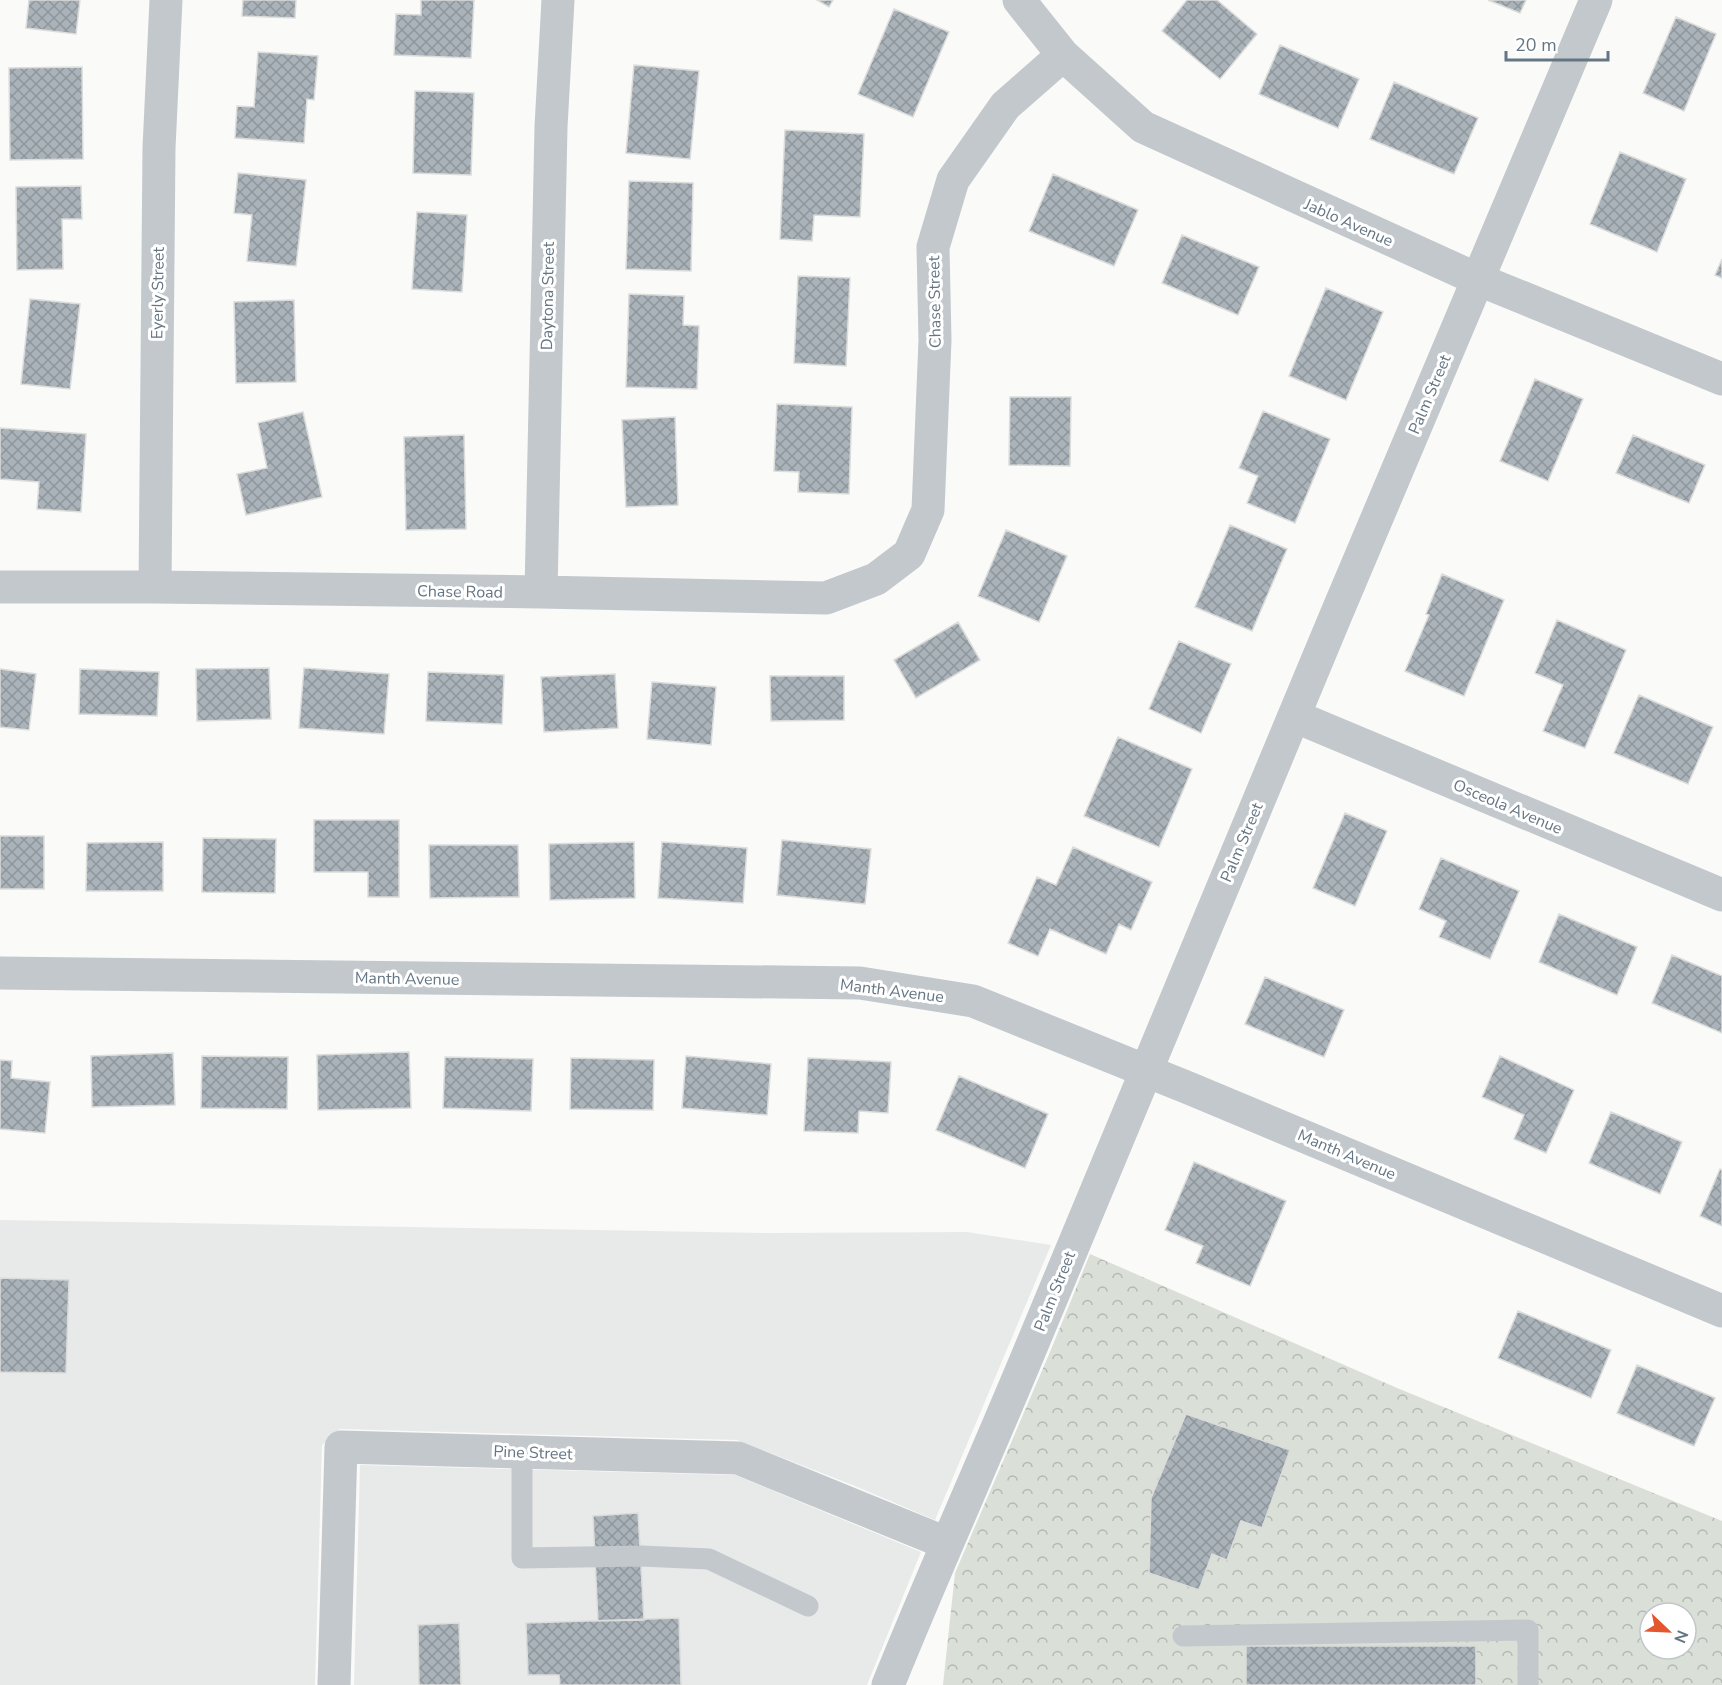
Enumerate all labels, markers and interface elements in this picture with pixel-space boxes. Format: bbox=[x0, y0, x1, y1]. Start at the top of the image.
scale bar bbox=[1506, 24, 1608, 62]
text: 20 m bbox=[1515, 33, 1557, 57]
street label: Jablo Avenue bbox=[1300, 193, 1397, 252]
street label: Daytona Street bbox=[536, 241, 560, 350]
street label: Eyerly Street bbox=[146, 246, 170, 339]
street label: Chase Street bbox=[923, 255, 947, 348]
street label: Palm Street bbox=[1403, 351, 1457, 438]
street label: Chase Road bbox=[417, 580, 503, 604]
street label: Osceola Avenue bbox=[1450, 774, 1565, 840]
street label: Palm Street bbox=[1215, 799, 1269, 886]
street label: Manth Avenue bbox=[355, 967, 459, 991]
street label: Manth Avenue bbox=[839, 974, 945, 1008]
street label: Manth Avenue bbox=[1294, 1124, 1399, 1185]
street label: Palm Street bbox=[1029, 1248, 1081, 1335]
street label: Pine Street bbox=[493, 1441, 573, 1465]
north arrow bbox=[1638, 1601, 1698, 1661]
text: N bbox=[1668, 1627, 1693, 1646]

